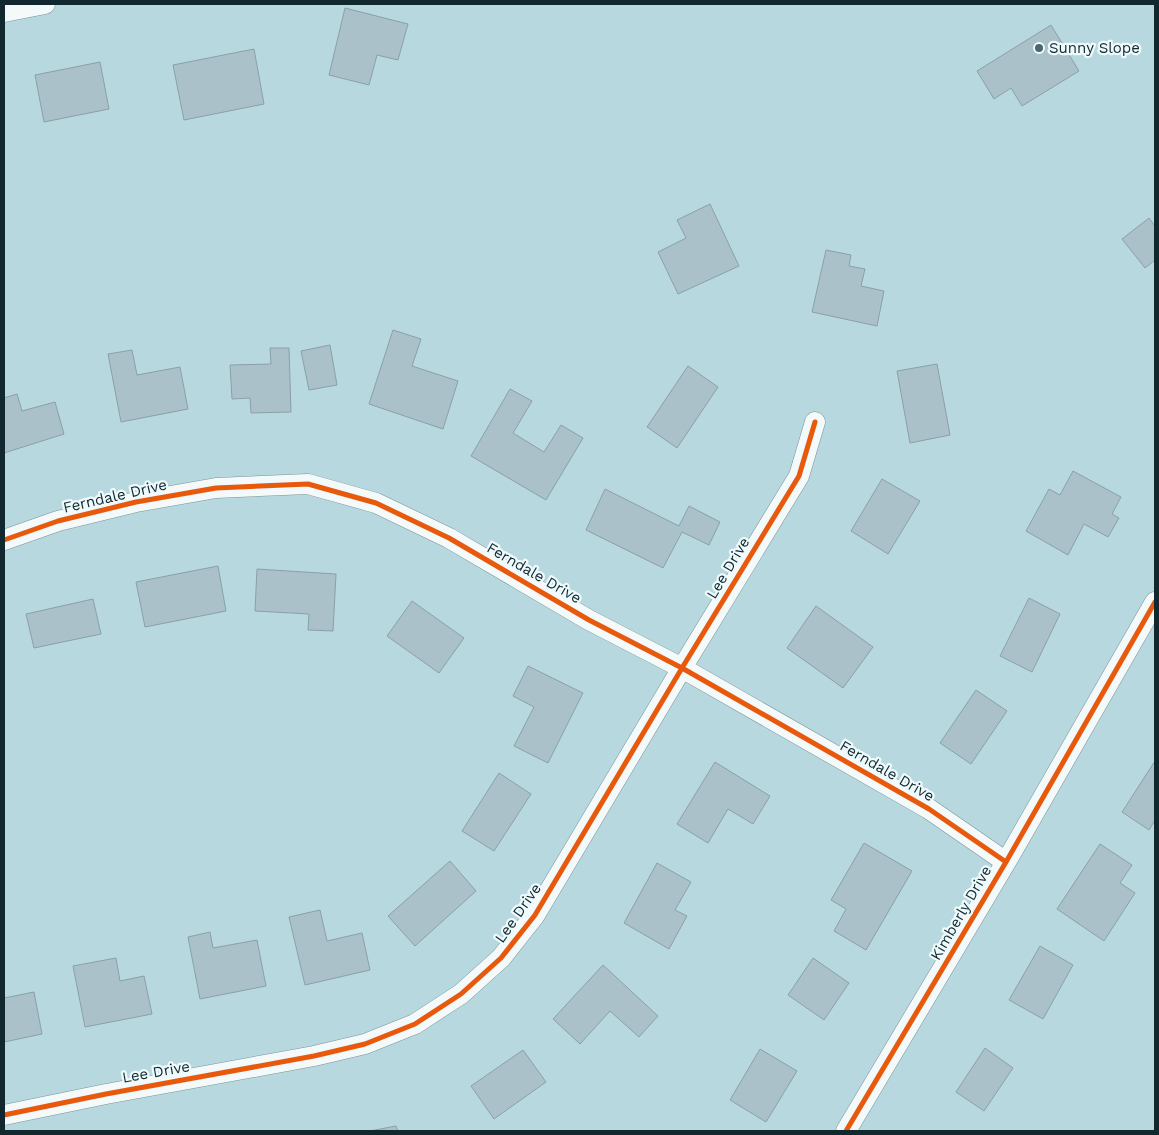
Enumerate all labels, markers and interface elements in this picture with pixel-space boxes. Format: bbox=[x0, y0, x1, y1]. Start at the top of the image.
place label: Sunny Slope bbox=[1049, 39, 1140, 57]
marker: Sunny Slope bbox=[1033, 42, 1045, 54]
street label: Ferndale Drive bbox=[61, 475, 169, 517]
street label: Lee Drive bbox=[703, 534, 753, 602]
street label: Ferndale Drive bbox=[484, 539, 584, 607]
street label: Ferndale Drive bbox=[837, 737, 937, 805]
street label: Kimberly Drive bbox=[927, 862, 995, 964]
street label: Lee Drive bbox=[491, 880, 545, 946]
street label: Lee Drive bbox=[121, 1057, 191, 1087]

